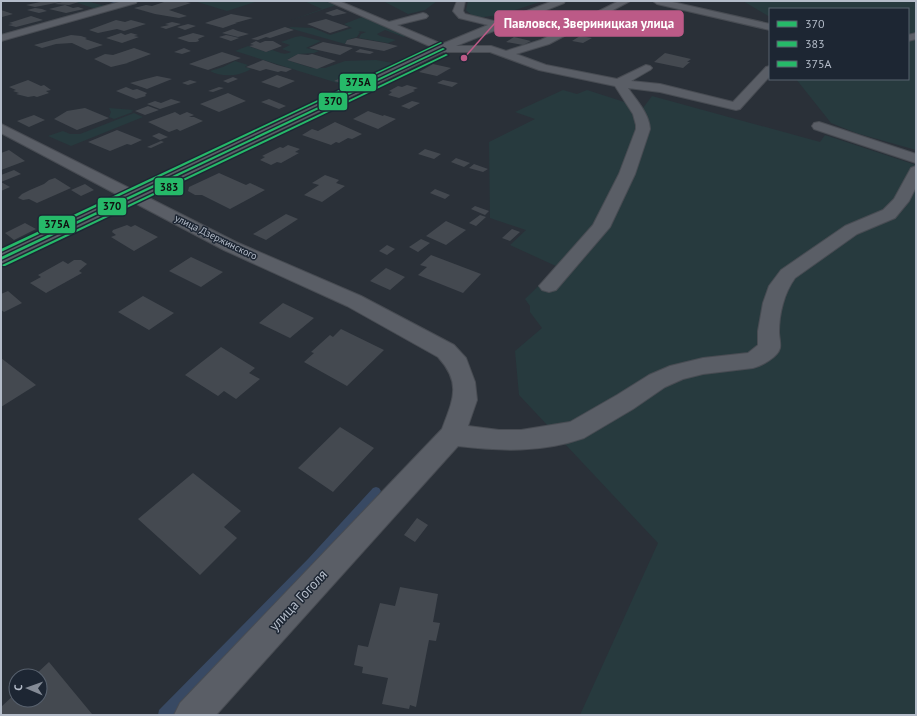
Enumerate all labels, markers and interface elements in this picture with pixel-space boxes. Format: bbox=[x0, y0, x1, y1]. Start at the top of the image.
legend bbox=[769, 8, 909, 80]
callout: Павловск, Звериницкая улица bbox=[495, 11, 683, 36]
text: Павловск, Звериницкая улица bbox=[504, 15, 674, 32]
text: 370 bbox=[805, 16, 825, 31]
text: 383 bbox=[805, 36, 825, 51]
text: 375А bbox=[805, 56, 832, 71]
line badge: 375А bbox=[339, 73, 377, 92]
text: 375А bbox=[345, 75, 371, 89]
line badge: 370 bbox=[318, 92, 348, 111]
text: 370 bbox=[324, 94, 342, 108]
line badge: 383 bbox=[154, 177, 184, 196]
text: 383 bbox=[160, 180, 178, 194]
line badge: 370 bbox=[97, 197, 127, 216]
text: 370 bbox=[103, 199, 121, 213]
street label: улица Дзержинского bbox=[173, 211, 259, 263]
line badge: 375А bbox=[38, 215, 76, 234]
text: 375А bbox=[44, 217, 70, 231]
street label: улица Гоголя bbox=[265, 565, 331, 635]
north arrow bbox=[8, 668, 48, 708]
text: С bbox=[11, 684, 25, 691]

